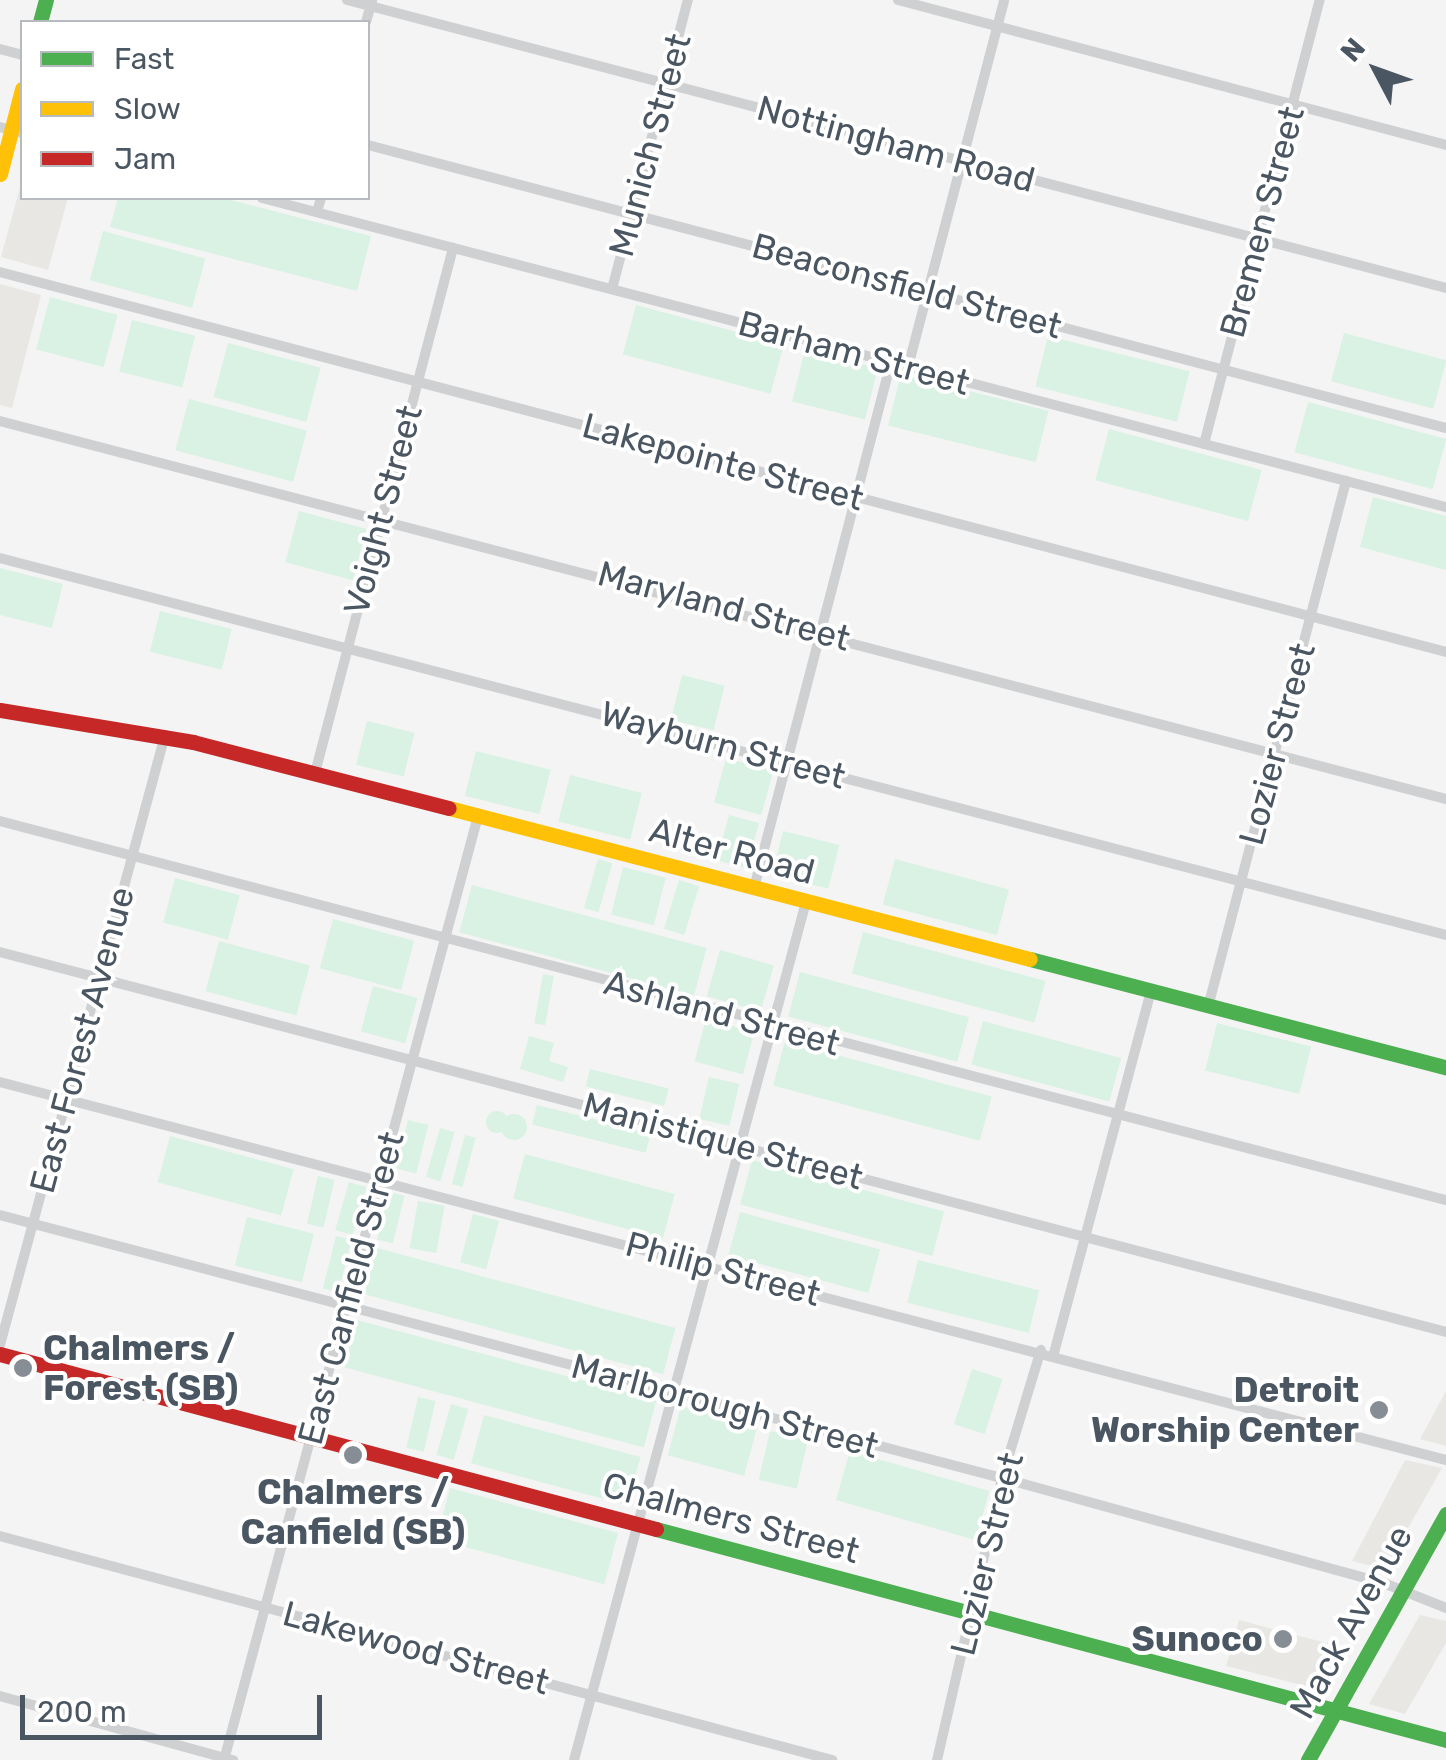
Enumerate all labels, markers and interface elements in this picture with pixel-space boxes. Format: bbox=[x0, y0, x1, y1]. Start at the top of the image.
legend bbox=[20, 20, 370, 200]
north arrow bbox=[1326, 20, 1426, 120]
street label: Munich Street bbox=[600, 29, 700, 261]
text: N bbox=[1334, 32, 1372, 68]
text: Fast bbox=[114, 41, 174, 77]
street label: Nottingham Road bbox=[753, 87, 1039, 201]
text: Slow bbox=[114, 91, 181, 127]
street label: Bremen Street bbox=[1211, 102, 1313, 342]
text: Jam bbox=[114, 141, 176, 177]
street label: Beaconsfield Street bbox=[748, 224, 1066, 348]
street label: Barham Street bbox=[734, 302, 974, 404]
street label: Voight Street bbox=[335, 401, 431, 619]
street label: Lakepointe Street bbox=[578, 404, 868, 520]
street label: Maryland Street bbox=[593, 552, 855, 660]
street label: Lozier Street bbox=[1230, 638, 1324, 850]
street label: Wayburn Street bbox=[596, 692, 850, 798]
street label: Alter Road bbox=[644, 809, 820, 893]
street label: East Forest Avenue bbox=[21, 882, 143, 1198]
street label: Ashland Street bbox=[600, 961, 844, 1065]
street label: Manistique Street bbox=[578, 1083, 868, 1199]
street label: East Canfield Street bbox=[289, 1127, 413, 1449]
street label: Philip Street bbox=[621, 1223, 825, 1315]
place label: Chalmers / Forest (SB) bbox=[43, 1327, 239, 1409]
street label: Marlborough Street bbox=[567, 1345, 883, 1467]
marker: Chalmers / Forest (SB) bbox=[12, 1357, 34, 1379]
place label: Detroit Worship Center bbox=[1091, 1369, 1359, 1451]
marker: Detroit Worship Center bbox=[1368, 1399, 1390, 1421]
marker: Chalmers / Canfield (SB) bbox=[342, 1444, 364, 1466]
street label: Lozier Street bbox=[941, 1448, 1033, 1660]
street label: Chalmers Street bbox=[598, 1464, 864, 1572]
place label: Chalmers / Canfield (SB) bbox=[241, 1471, 465, 1553]
street label: Mack Avenue bbox=[1280, 1518, 1422, 1726]
street label: Lakewood Street bbox=[278, 1592, 554, 1704]
place label: Sunoco bbox=[1131, 1618, 1263, 1660]
marker: Sunoco bbox=[1272, 1628, 1294, 1650]
scale bar bbox=[25, 1675, 328, 1737]
text: 200 m bbox=[37, 1694, 127, 1730]

